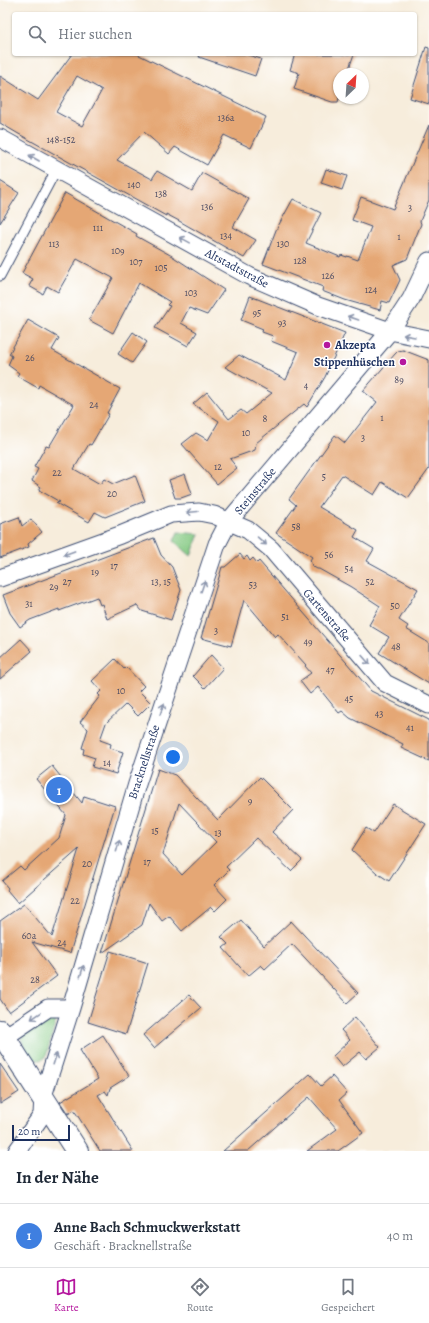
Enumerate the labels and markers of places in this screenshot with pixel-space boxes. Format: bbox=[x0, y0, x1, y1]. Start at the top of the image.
place label: Akzepta bbox=[334, 337, 376, 353]
marker: Akzepta bbox=[322, 340, 332, 350]
place label: Stippenhüschen bbox=[314, 354, 395, 370]
marker: Stippenhüschen bbox=[398, 357, 408, 367]
pin: 1 bbox=[46, 775, 72, 805]

